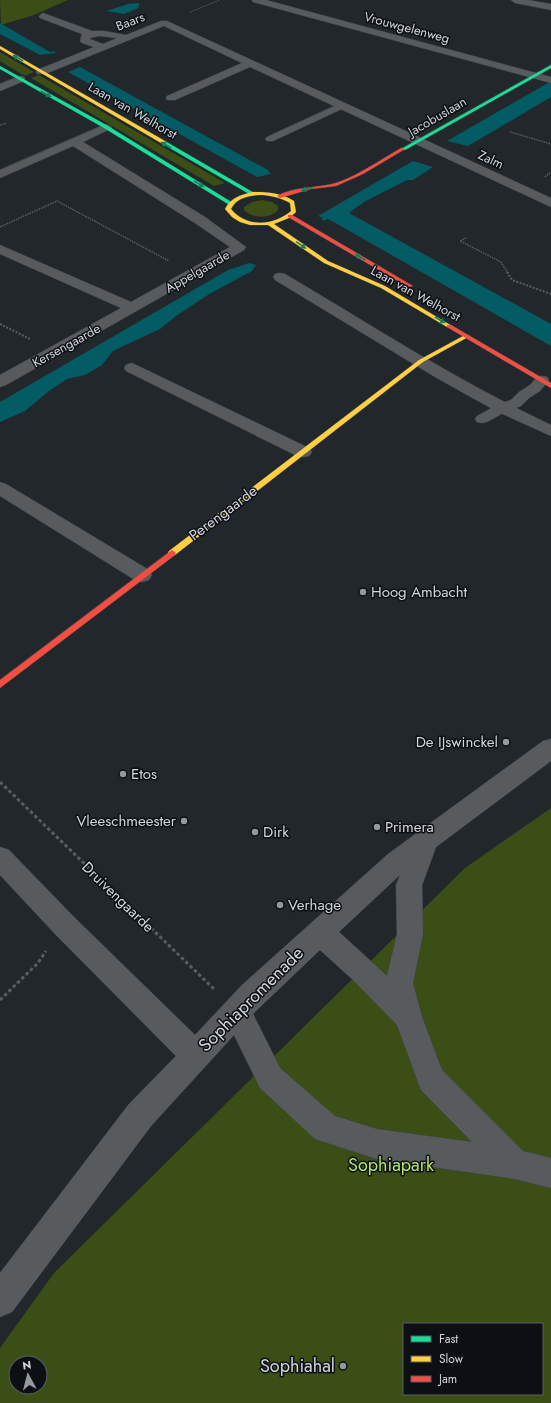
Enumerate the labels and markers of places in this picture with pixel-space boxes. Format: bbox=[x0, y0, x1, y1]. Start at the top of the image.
place label: Hoog Ambacht bbox=[371, 581, 468, 603]
marker: Hoog Ambacht bbox=[358, 587, 368, 597]
place label: De IJswinckel bbox=[416, 731, 498, 753]
marker: De IJswinckel bbox=[501, 737, 511, 747]
place label: Etos bbox=[131, 763, 157, 785]
marker: Etos bbox=[118, 769, 128, 779]
place label: Vleeschmeester bbox=[76, 810, 177, 832]
marker: Vleeschmeester bbox=[179, 816, 189, 826]
place label: Primera bbox=[385, 816, 434, 838]
place label: Dirk bbox=[263, 821, 289, 843]
marker: Primera bbox=[372, 822, 382, 832]
marker: Dirk bbox=[250, 827, 260, 837]
place label: Verhage bbox=[288, 894, 341, 916]
marker: Verhage bbox=[275, 900, 285, 910]
place label: Sophiahal bbox=[260, 1353, 335, 1379]
marker: Sophiahal bbox=[338, 1361, 348, 1371]

